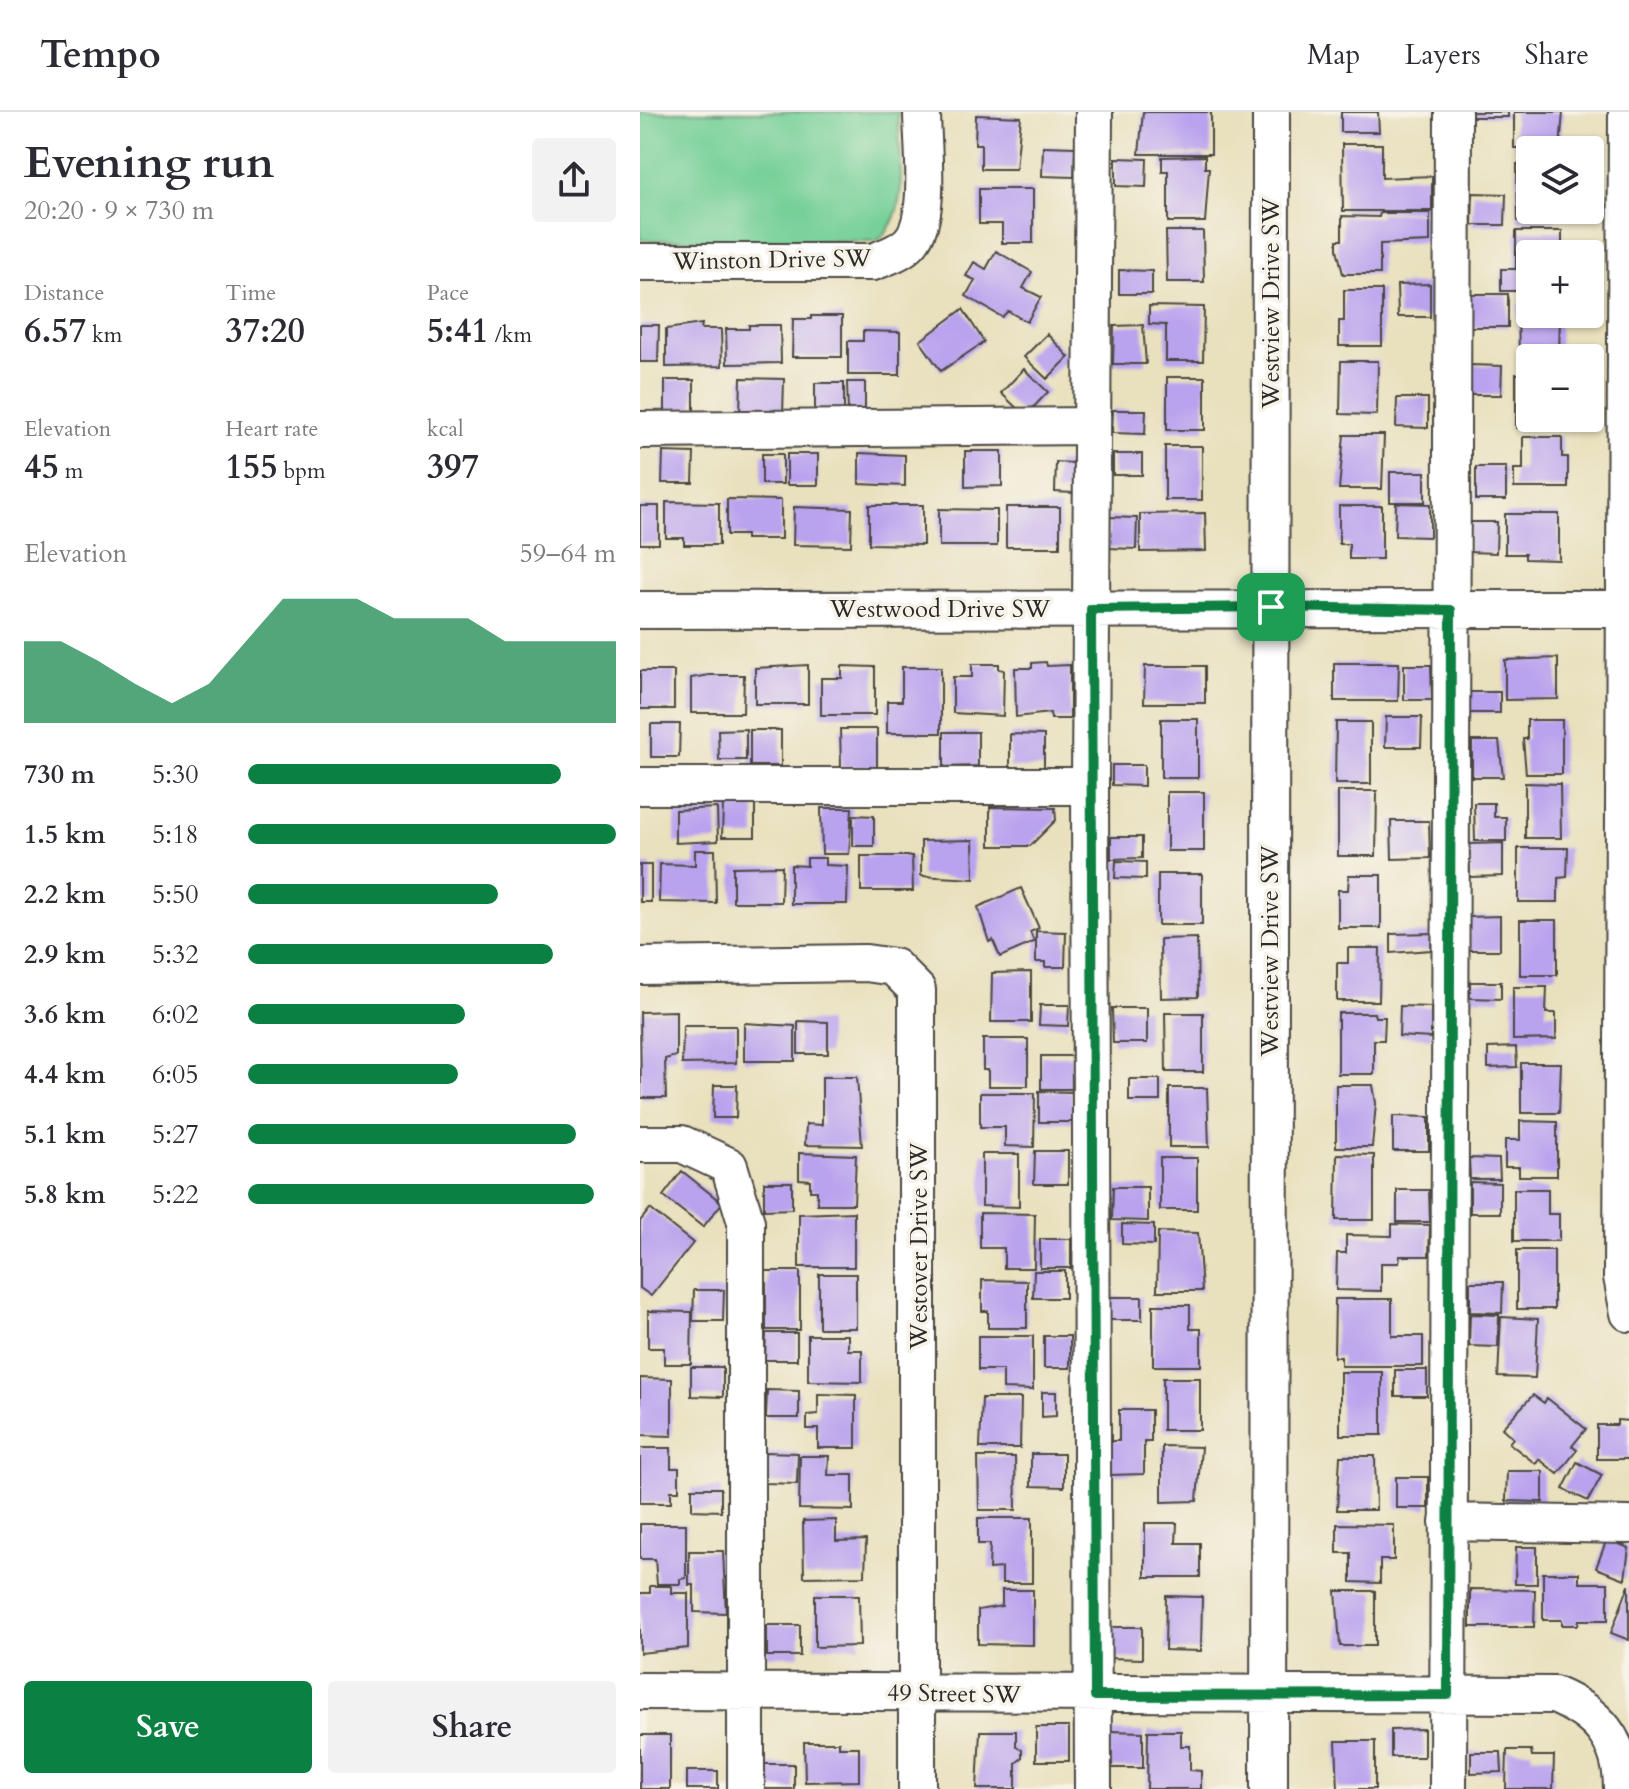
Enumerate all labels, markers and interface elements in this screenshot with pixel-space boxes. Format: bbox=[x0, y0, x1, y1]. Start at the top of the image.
text: Tempo bbox=[40, 29, 161, 81]
text: Map bbox=[1307, 36, 1360, 74]
text: Layers bbox=[1404, 36, 1481, 74]
text: Share bbox=[1525, 36, 1589, 74]
text: Evening run bbox=[24, 133, 274, 193]
map controls bbox=[1516, 136, 1604, 432]
button: layers bbox=[1516, 136, 1604, 224]
button: share bbox=[532, 138, 616, 222]
text: 20:20 · 9 × 730 m bbox=[24, 193, 214, 228]
street label: Westview Drive SW bbox=[1255, 197, 1288, 410]
button: + bbox=[1516, 240, 1604, 328]
street label: Winston Drive SW bbox=[671, 242, 872, 278]
text: Distance bbox=[24, 278, 104, 308]
text: Time bbox=[225, 278, 276, 308]
text: Pace bbox=[427, 278, 469, 308]
text: 6.57 bbox=[24, 308, 86, 354]
text: 37:20 bbox=[225, 308, 305, 354]
text: 5:41 bbox=[427, 308, 489, 354]
text: km bbox=[86, 320, 122, 350]
text: /km bbox=[489, 320, 532, 350]
button: − bbox=[1516, 344, 1604, 432]
text: Elevation bbox=[24, 414, 111, 444]
text: Heart rate bbox=[225, 414, 319, 444]
text: kcal bbox=[427, 414, 464, 444]
text: 45 bbox=[24, 444, 59, 490]
text: 155 bbox=[225, 444, 278, 490]
text: 397 bbox=[427, 444, 479, 490]
text: m bbox=[59, 456, 83, 486]
text: bpm bbox=[278, 456, 326, 486]
text: Elevation bbox=[24, 536, 127, 571]
text: 59–64 m bbox=[519, 536, 616, 571]
pin bbox=[1237, 573, 1305, 641]
icon: arrive bbox=[1249, 585, 1293, 629]
street label: Westwood Drive SW bbox=[829, 593, 1051, 626]
text: 730 m bbox=[24, 757, 95, 792]
text: 5:30 bbox=[152, 757, 199, 792]
text: 1.5 km bbox=[24, 817, 105, 852]
text: 5:18 bbox=[152, 817, 199, 852]
street label: Westview Drive SW bbox=[1254, 845, 1287, 1058]
text: 2.2 km bbox=[24, 877, 105, 912]
text: 5:50 bbox=[152, 877, 199, 912]
text: 2.9 km bbox=[24, 937, 105, 972]
text: 5:32 bbox=[152, 937, 199, 972]
text: 3.6 km bbox=[24, 997, 105, 1032]
text: 6:02 bbox=[152, 997, 199, 1032]
text: 4.4 km bbox=[24, 1057, 105, 1092]
text: 6:05 bbox=[152, 1057, 199, 1092]
text: 5.1 km bbox=[24, 1117, 105, 1152]
text: 5:27 bbox=[152, 1117, 199, 1152]
street label: Westover Drive SW bbox=[903, 1142, 936, 1351]
text: 5.8 km bbox=[24, 1177, 105, 1212]
text: 5:22 bbox=[152, 1177, 199, 1212]
street label: 49 Street SW bbox=[887, 1676, 1022, 1712]
button: Save bbox=[24, 1681, 312, 1773]
button: Share bbox=[328, 1681, 616, 1773]

